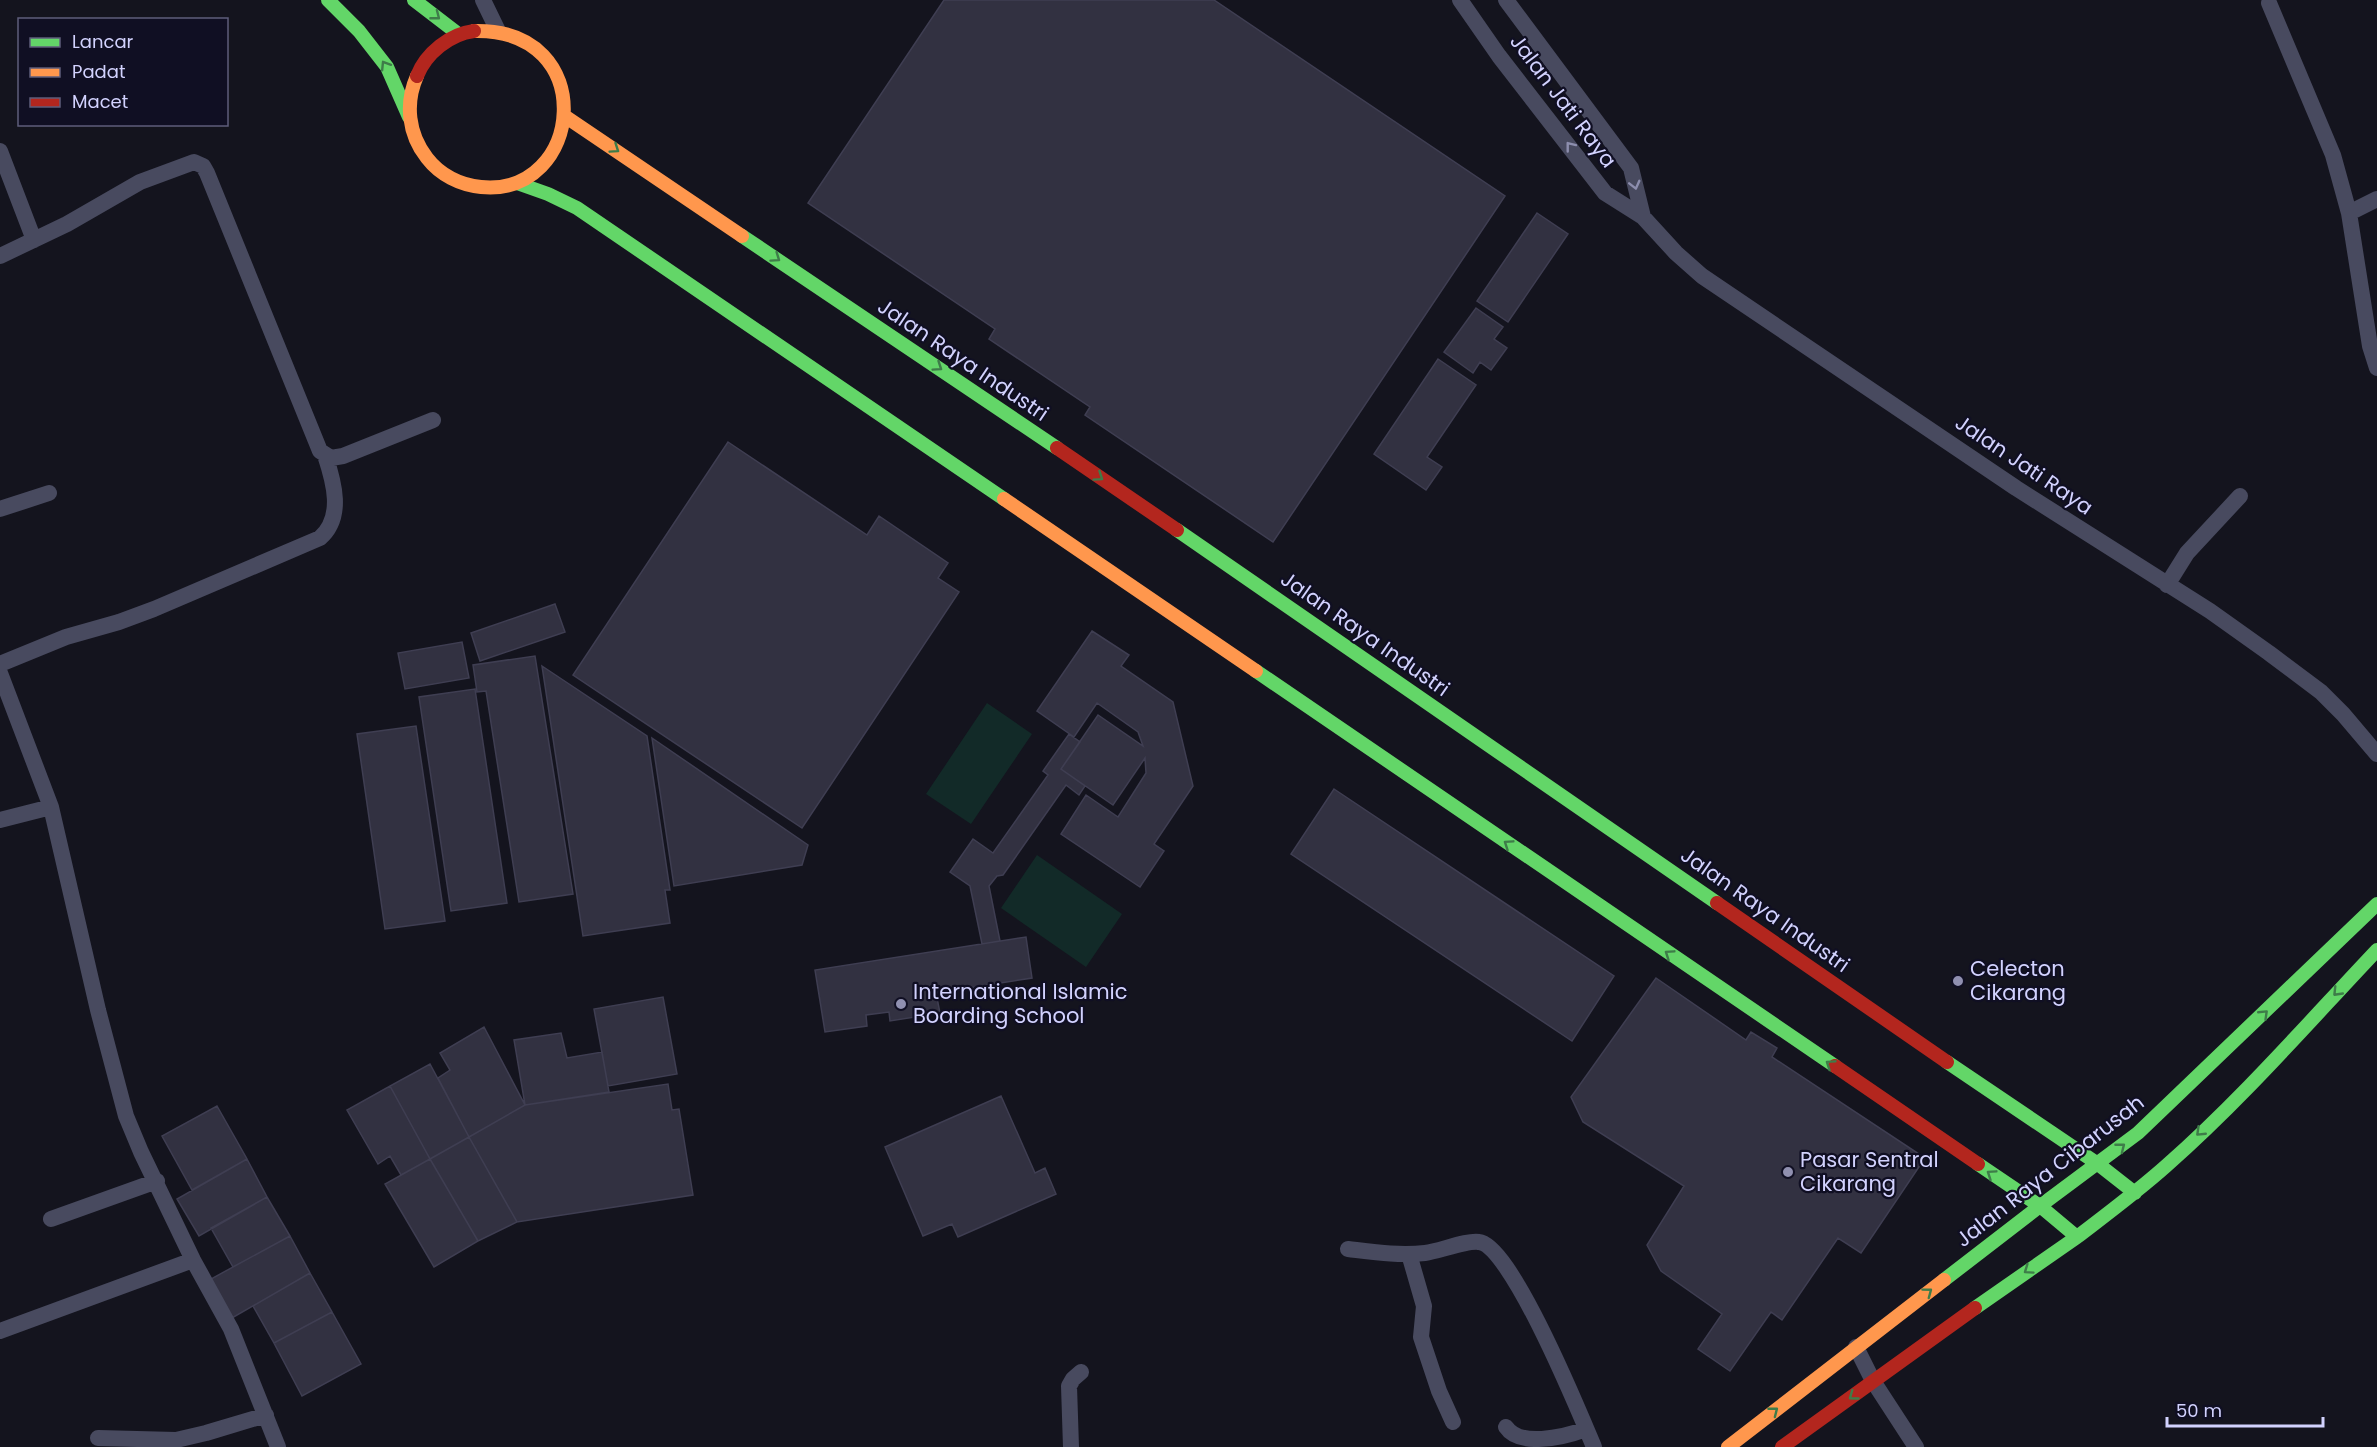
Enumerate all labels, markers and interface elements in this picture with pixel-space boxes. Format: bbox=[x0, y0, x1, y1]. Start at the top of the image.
one-way arrow bbox=[429, 9, 440, 20]
legend bbox=[18, 18, 228, 126]
street label: Jalan Jati Raya bbox=[1504, 28, 1623, 174]
text: Lancar bbox=[72, 29, 134, 54]
text: Padat bbox=[72, 59, 125, 84]
one-way arrow bbox=[380, 61, 392, 71]
text: Macet bbox=[72, 89, 128, 114]
one-way arrow bbox=[608, 142, 619, 153]
one-way arrow bbox=[1566, 142, 1577, 153]
one-way arrow bbox=[1627, 179, 1640, 189]
one-way arrow bbox=[770, 251, 781, 262]
street label: Jalan Raya Industri bbox=[872, 292, 1054, 428]
one-way arrow bbox=[931, 360, 942, 371]
street label: Jalan Jati Raya bbox=[1950, 408, 2099, 521]
one-way arrow bbox=[1093, 469, 1104, 480]
street label: Jalan Raya Industri bbox=[1275, 564, 1456, 703]
one-way arrow bbox=[1504, 840, 1515, 851]
street label: Jalan Raya Industri bbox=[1675, 840, 1856, 979]
one-way arrow bbox=[1664, 950, 1675, 961]
place label: Celecton Cikarang bbox=[1970, 954, 2066, 1007]
marker: Celecton Cikarang bbox=[1951, 974, 1965, 988]
place label: International Islamic Boarding School bbox=[913, 977, 1127, 1030]
one-way arrow bbox=[2333, 985, 2344, 996]
marker: International Islamic Boarding School bbox=[894, 997, 908, 1011]
one-way arrow bbox=[2256, 1011, 2267, 1022]
one-way arrow bbox=[1826, 1060, 1837, 1071]
street label: Jalan Raya Cibarusah bbox=[1949, 1088, 2150, 1253]
one-way arrow bbox=[2197, 1125, 2207, 1136]
one-way arrow bbox=[2114, 1143, 2125, 1154]
place label: Pasar Sentral Cikarang bbox=[1800, 1145, 1939, 1198]
marker: Pasar Sentral Cikarang bbox=[1781, 1165, 1795, 1179]
one-way arrow bbox=[1987, 1169, 1997, 1181]
one-way arrow bbox=[2024, 1263, 2035, 1274]
one-way arrow bbox=[1921, 1288, 1932, 1299]
one-way arrow bbox=[1848, 1388, 1859, 1399]
scale bar bbox=[2167, 1390, 2323, 1428]
text: 50 m bbox=[2176, 1398, 2222, 1423]
one-way arrow bbox=[1767, 1408, 1778, 1419]

